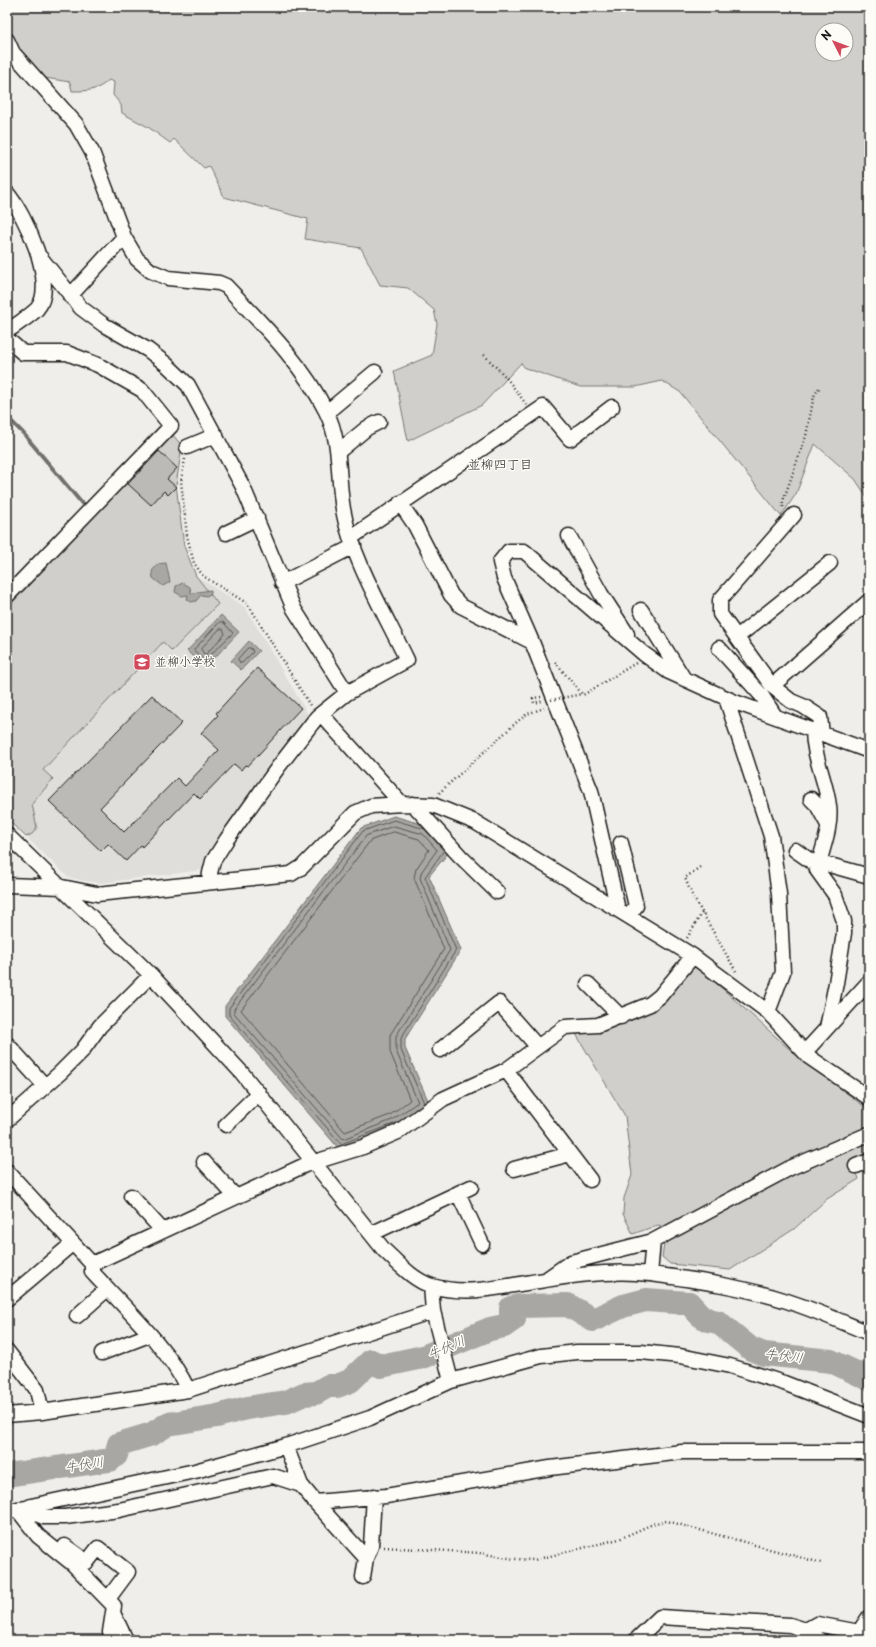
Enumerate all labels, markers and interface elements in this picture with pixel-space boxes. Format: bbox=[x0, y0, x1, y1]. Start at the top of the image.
north arrow bbox=[814, 22, 854, 62]
text: N bbox=[817, 26, 836, 44]
district label: 並柳四丁目 bbox=[467, 454, 533, 473]
school or university icon: 並柳小学校 bbox=[132, 652, 152, 672]
place label: 並柳小学校 bbox=[155, 652, 215, 670]
water label: 牛伏川 bbox=[424, 1330, 467, 1363]
water label: 牛伏川 bbox=[764, 1343, 805, 1366]
water label: 牛伏川 bbox=[63, 1451, 105, 1476]

